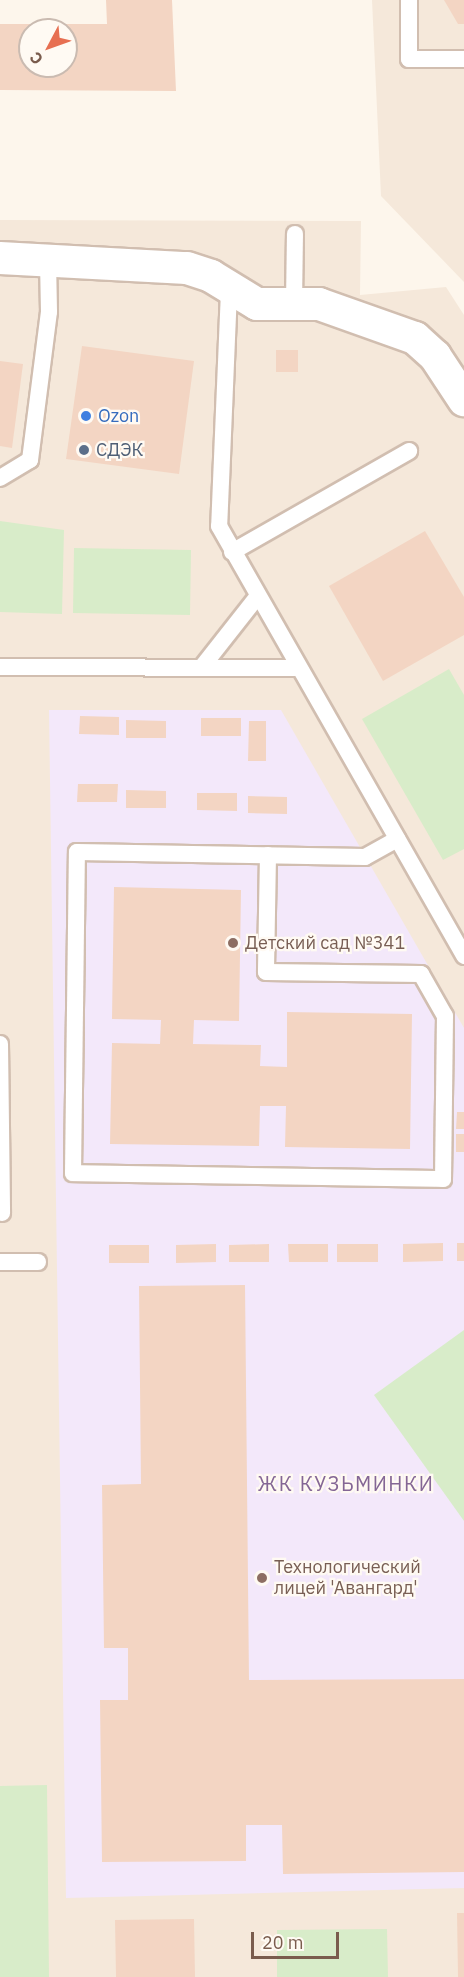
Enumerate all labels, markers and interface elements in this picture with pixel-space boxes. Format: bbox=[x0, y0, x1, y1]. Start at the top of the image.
north arrow bbox=[18, 18, 78, 78]
text: С bbox=[25, 48, 47, 69]
place label: Ozon bbox=[98, 405, 139, 427]
marker: Ozon bbox=[79, 409, 93, 423]
place label: СДЭК bbox=[96, 439, 143, 461]
marker: СДЭК bbox=[77, 443, 91, 457]
place label: Детский сад №341 bbox=[245, 932, 405, 954]
marker: Детский сад №341 bbox=[226, 936, 240, 950]
district label: ЖК КУЗЬМИНКИ bbox=[258, 1471, 434, 1495]
place label: Технологический лицей 'Авангард' bbox=[274, 1557, 421, 1600]
marker: Технологический лицей 'Авангард' bbox=[255, 1571, 269, 1585]
scale bar bbox=[254, 1920, 342, 1958]
text: 20 m bbox=[262, 1931, 304, 1954]

